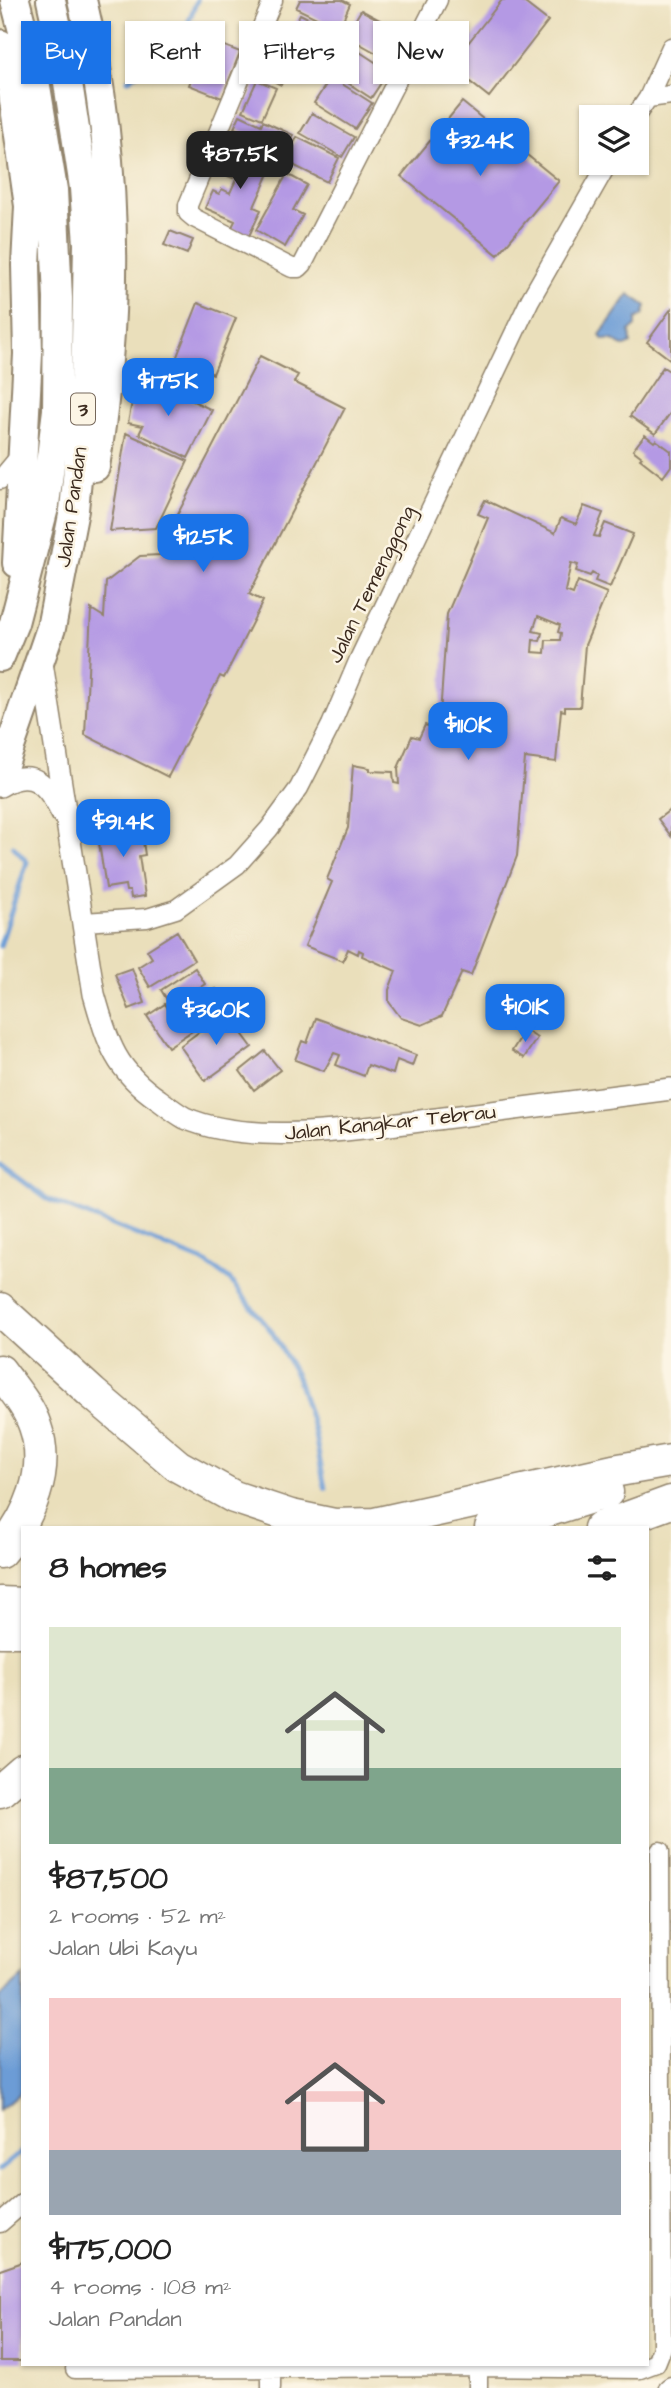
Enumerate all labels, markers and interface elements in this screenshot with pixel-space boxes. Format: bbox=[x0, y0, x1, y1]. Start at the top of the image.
chip: Buy bbox=[21, 21, 111, 84]
chip: Rent bbox=[125, 21, 225, 84]
chip: Filters bbox=[239, 21, 359, 84]
chip: New bbox=[373, 21, 469, 84]
map controls bbox=[579, 105, 649, 175]
button: layers bbox=[579, 105, 649, 175]
pin: $324K bbox=[431, 118, 529, 178]
text: $324K bbox=[446, 125, 514, 157]
pin: $87.5K bbox=[183, 132, 297, 191]
text: $87.5K bbox=[202, 138, 278, 170]
pin: $175K bbox=[119, 358, 217, 418]
text: $175K bbox=[138, 365, 198, 397]
road number: 3 bbox=[71, 394, 95, 424]
street label: Jalan Pandan bbox=[49, 445, 94, 569]
street label: Jalan Temenggong bbox=[321, 500, 424, 669]
pin: $125K bbox=[154, 514, 252, 574]
text: $125K bbox=[173, 521, 233, 553]
pin: $110K bbox=[419, 702, 517, 762]
text: $110K bbox=[444, 709, 492, 741]
pin: $91.4K bbox=[66, 800, 180, 859]
text: $91.4K bbox=[92, 806, 154, 838]
pin: $101K bbox=[476, 984, 574, 1044]
pin: $360K bbox=[167, 988, 265, 1047]
text: $101K bbox=[501, 991, 549, 1023]
text: $360K bbox=[182, 994, 250, 1026]
street label: Jalan Kangkar Tebrau bbox=[283, 1097, 498, 1150]
text: 8 homes bbox=[49, 1547, 167, 1589]
icon: filters bbox=[583, 1549, 621, 1587]
icon: home bbox=[272, 1673, 398, 1799]
text: $87,500 bbox=[49, 1858, 168, 1900]
text: 2 rooms · 52 m² bbox=[49, 1900, 226, 1932]
text: Jalan Ubi Kayu bbox=[49, 1932, 197, 1964]
icon: home bbox=[272, 2044, 398, 2170]
text: $175,000 bbox=[49, 2229, 171, 2271]
text: 4 rooms · 108 m² bbox=[49, 2271, 232, 2303]
text: Jalan Pandan bbox=[49, 2303, 182, 2335]

